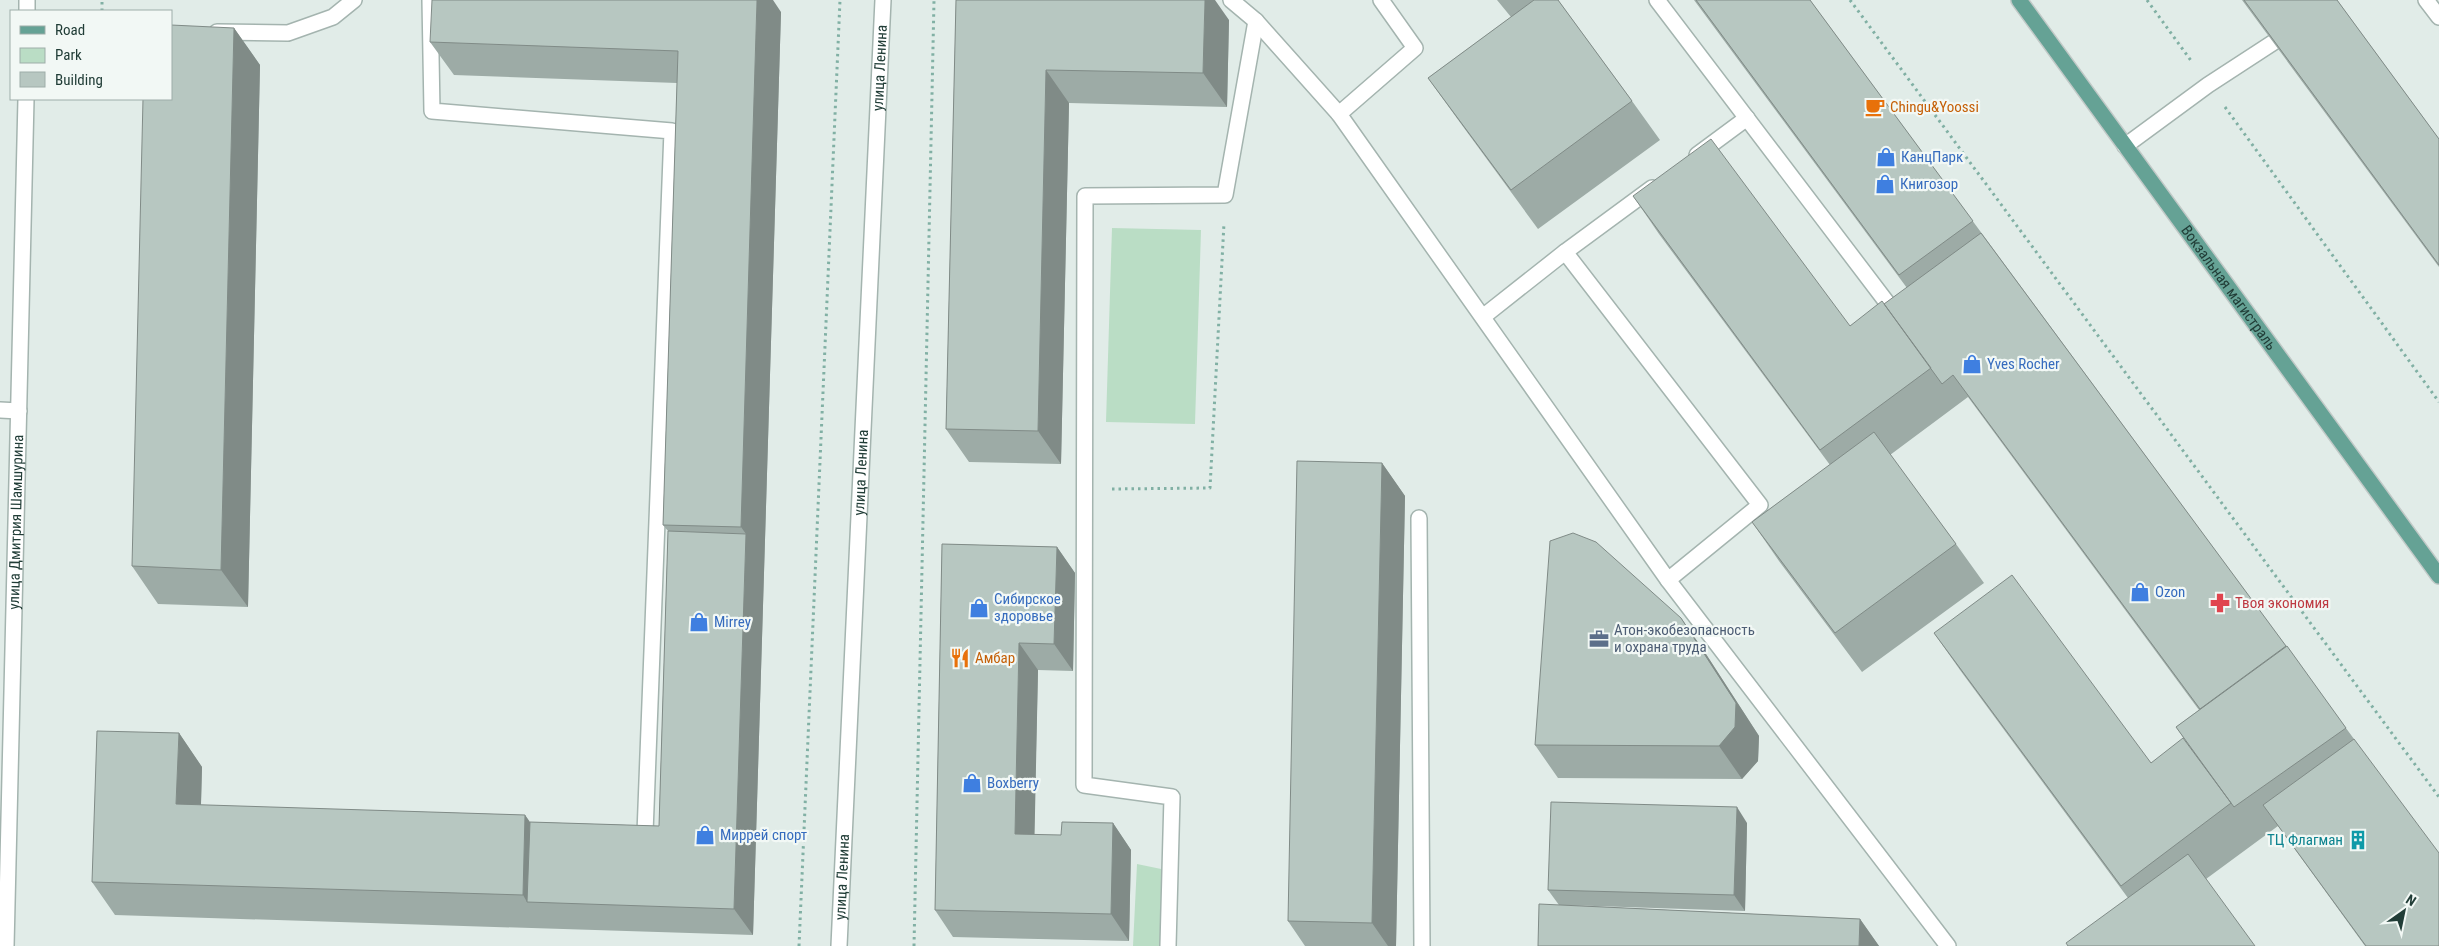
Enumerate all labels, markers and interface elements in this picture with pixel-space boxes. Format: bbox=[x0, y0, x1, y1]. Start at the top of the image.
legend bbox=[10, 10, 172, 100]
text: Road bbox=[55, 21, 85, 39]
street label: улица Ленина bbox=[869, 24, 891, 111]
text: Park bbox=[55, 46, 82, 64]
text: Building bbox=[55, 71, 103, 89]
cafe icon: Chingu&Yoossi bbox=[1864, 96, 1886, 118]
place label: Chingu&Yoossi bbox=[1890, 98, 1979, 116]
shop icon: КанцПарк bbox=[1875, 146, 1897, 168]
place label: КанцПарк bbox=[1901, 148, 1963, 166]
shop icon: Книгозор bbox=[1874, 173, 1896, 195]
place label: Книгозор bbox=[1900, 175, 1958, 193]
street label: Вокзальная магистраль bbox=[2177, 222, 2280, 354]
shop icon: Yves Rocher bbox=[1961, 353, 1983, 375]
place label: Yves Rocher bbox=[1987, 355, 2060, 373]
street label: улица Ленина bbox=[850, 429, 872, 516]
street label: улица Дмитрия Шамшурина bbox=[5, 434, 27, 610]
shop icon: Ozon bbox=[2129, 581, 2151, 603]
place label: Ozon bbox=[2155, 583, 2185, 601]
place label: Сибирское здоровье bbox=[994, 590, 1061, 625]
pharmacy icon: Твоя экономия bbox=[2209, 592, 2231, 614]
place label: Твоя экономия bbox=[2235, 594, 2329, 612]
shop icon: Сибирское здоровье bbox=[968, 597, 990, 619]
shop icon: Mirrey bbox=[688, 611, 710, 633]
place label: Mirrey bbox=[714, 613, 751, 631]
place label: Атон-экобезопасность и охрана труда bbox=[1614, 621, 1755, 656]
office icon: Атон-экобезопасность и охрана труда bbox=[1588, 628, 1610, 650]
restaurant icon: Амбар bbox=[949, 647, 971, 669]
place label: Амбар bbox=[975, 649, 1015, 667]
shop icon: Boxberry bbox=[961, 772, 983, 794]
place label: Boxberry bbox=[987, 774, 1039, 792]
shop icon: Миррей спорт bbox=[694, 824, 716, 846]
place label: Миррей спорт bbox=[720, 826, 807, 844]
building icon: ТЦ Флагман bbox=[2347, 829, 2369, 851]
place label: ТЦ Флагман bbox=[2267, 831, 2343, 849]
street label: улица Ленина bbox=[831, 834, 853, 921]
north arrow bbox=[2379, 886, 2429, 936]
text: N bbox=[2403, 891, 2419, 909]

